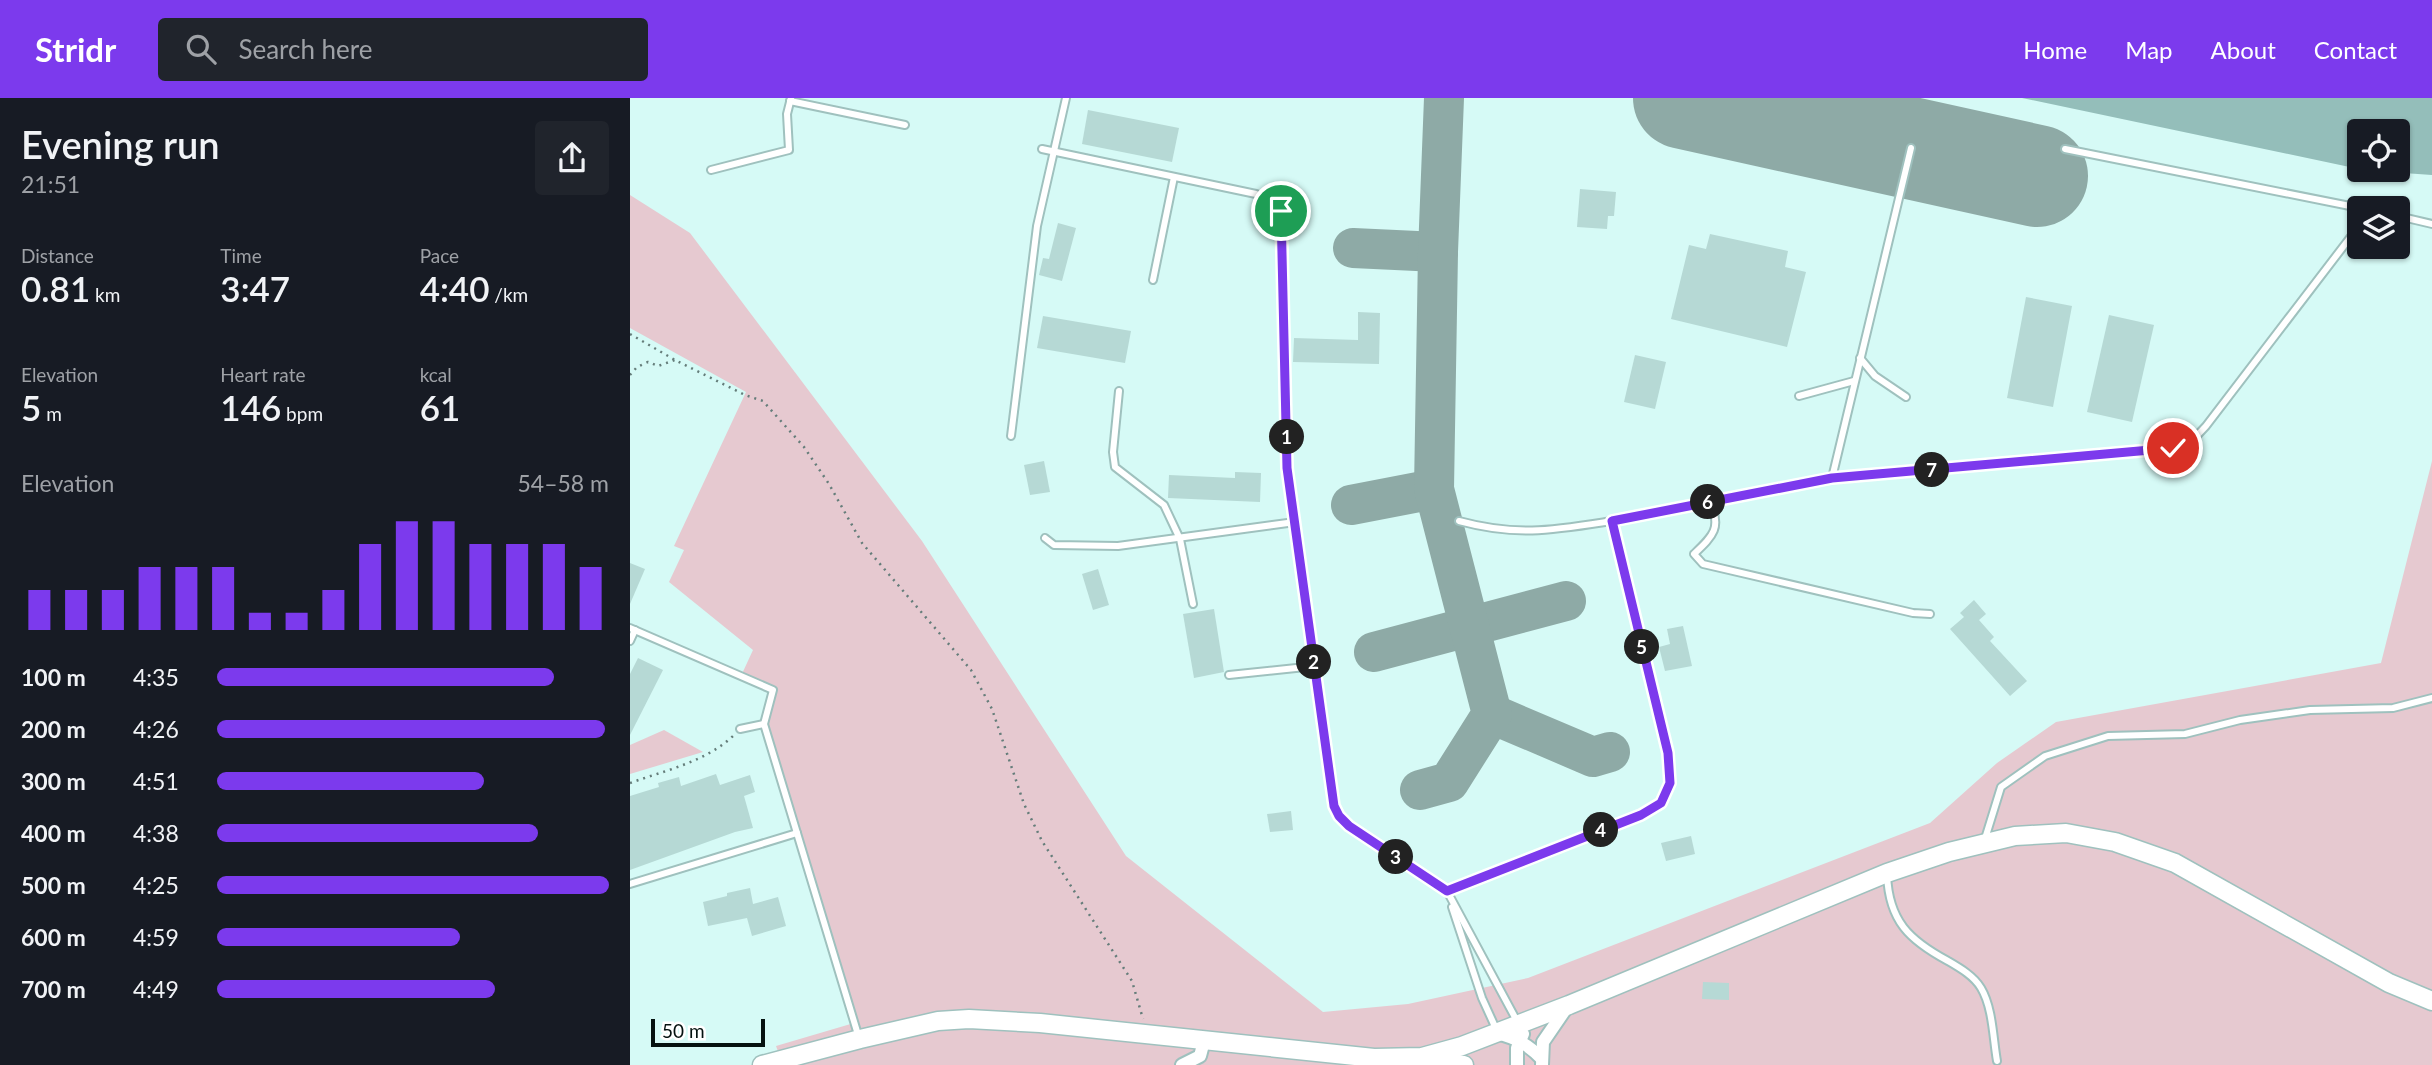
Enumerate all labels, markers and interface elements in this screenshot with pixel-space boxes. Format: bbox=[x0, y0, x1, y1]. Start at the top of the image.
search box bbox=[158, 18, 648, 81]
text: Stridr bbox=[35, 29, 116, 69]
icon: search bbox=[182, 30, 220, 68]
text: Search here bbox=[238, 33, 372, 65]
text: Home bbox=[2023, 35, 2087, 64]
text: Map bbox=[2125, 35, 2173, 64]
text: About bbox=[2211, 35, 2276, 64]
text: Contact bbox=[2314, 35, 2397, 64]
map controls bbox=[2347, 119, 2410, 259]
button: locate bbox=[2347, 119, 2410, 182]
text: Evening run bbox=[21, 121, 220, 167]
button: share bbox=[535, 121, 609, 195]
text: 21:51 bbox=[21, 170, 80, 198]
pin bbox=[1251, 181, 1311, 241]
icon: arrive bbox=[1262, 192, 1300, 230]
button: layers bbox=[2347, 196, 2410, 259]
text: Distance bbox=[21, 244, 94, 267]
text: Time bbox=[220, 244, 262, 267]
text: Pace bbox=[420, 244, 459, 267]
text: 0.81 bbox=[21, 267, 90, 309]
text: 3:47 bbox=[220, 267, 290, 309]
text: 4:40 bbox=[420, 267, 489, 309]
text: km bbox=[90, 283, 120, 306]
text: /km bbox=[489, 283, 528, 306]
text: Elevation bbox=[21, 363, 98, 386]
text: Heart rate bbox=[220, 363, 306, 386]
text: kcal bbox=[420, 363, 452, 386]
text: 5 bbox=[21, 386, 41, 428]
text: 146 bbox=[220, 386, 281, 428]
text: 61 bbox=[420, 386, 460, 428]
text: m bbox=[41, 402, 62, 425]
text: bpm bbox=[281, 402, 323, 425]
pin bbox=[2143, 418, 2203, 478]
pin: 1 bbox=[1270, 420, 1304, 454]
text: 1 bbox=[1281, 425, 1292, 448]
icon: check bbox=[2154, 429, 2192, 467]
pin: 7 bbox=[1914, 452, 1950, 488]
text: 7 bbox=[1926, 458, 1937, 481]
text: Elevation bbox=[21, 469, 114, 497]
text: 54–58 m bbox=[517, 469, 609, 497]
pin: 6 bbox=[1690, 484, 1726, 520]
text: 6 bbox=[1702, 490, 1713, 513]
pin: 5 bbox=[1625, 630, 1660, 664]
text: 5 bbox=[1636, 635, 1647, 658]
pin: 2 bbox=[1296, 644, 1332, 680]
text: 2 bbox=[1308, 650, 1319, 673]
text: 100 m bbox=[21, 663, 86, 691]
text: 4:35 bbox=[133, 663, 179, 691]
text: 200 m bbox=[21, 715, 86, 743]
text: 4:26 bbox=[133, 715, 179, 743]
text: 300 m bbox=[21, 767, 86, 795]
text: 4:51 bbox=[133, 767, 179, 795]
pin: 4 bbox=[1584, 812, 1618, 848]
text: 4 bbox=[1595, 818, 1606, 841]
text: 400 m bbox=[21, 819, 86, 847]
text: 4:38 bbox=[133, 819, 179, 847]
pin: 3 bbox=[1378, 840, 1414, 874]
text: 3 bbox=[1390, 845, 1401, 868]
text: 500 m bbox=[21, 871, 86, 899]
text: 4:25 bbox=[133, 871, 179, 899]
text: 600 m bbox=[21, 923, 86, 951]
text: 4:59 bbox=[133, 923, 179, 951]
text: 700 m bbox=[21, 975, 86, 1003]
text: 4:49 bbox=[133, 975, 179, 1003]
scale bar bbox=[651, 1016, 765, 1048]
text: 50 m bbox=[662, 1019, 705, 1042]

